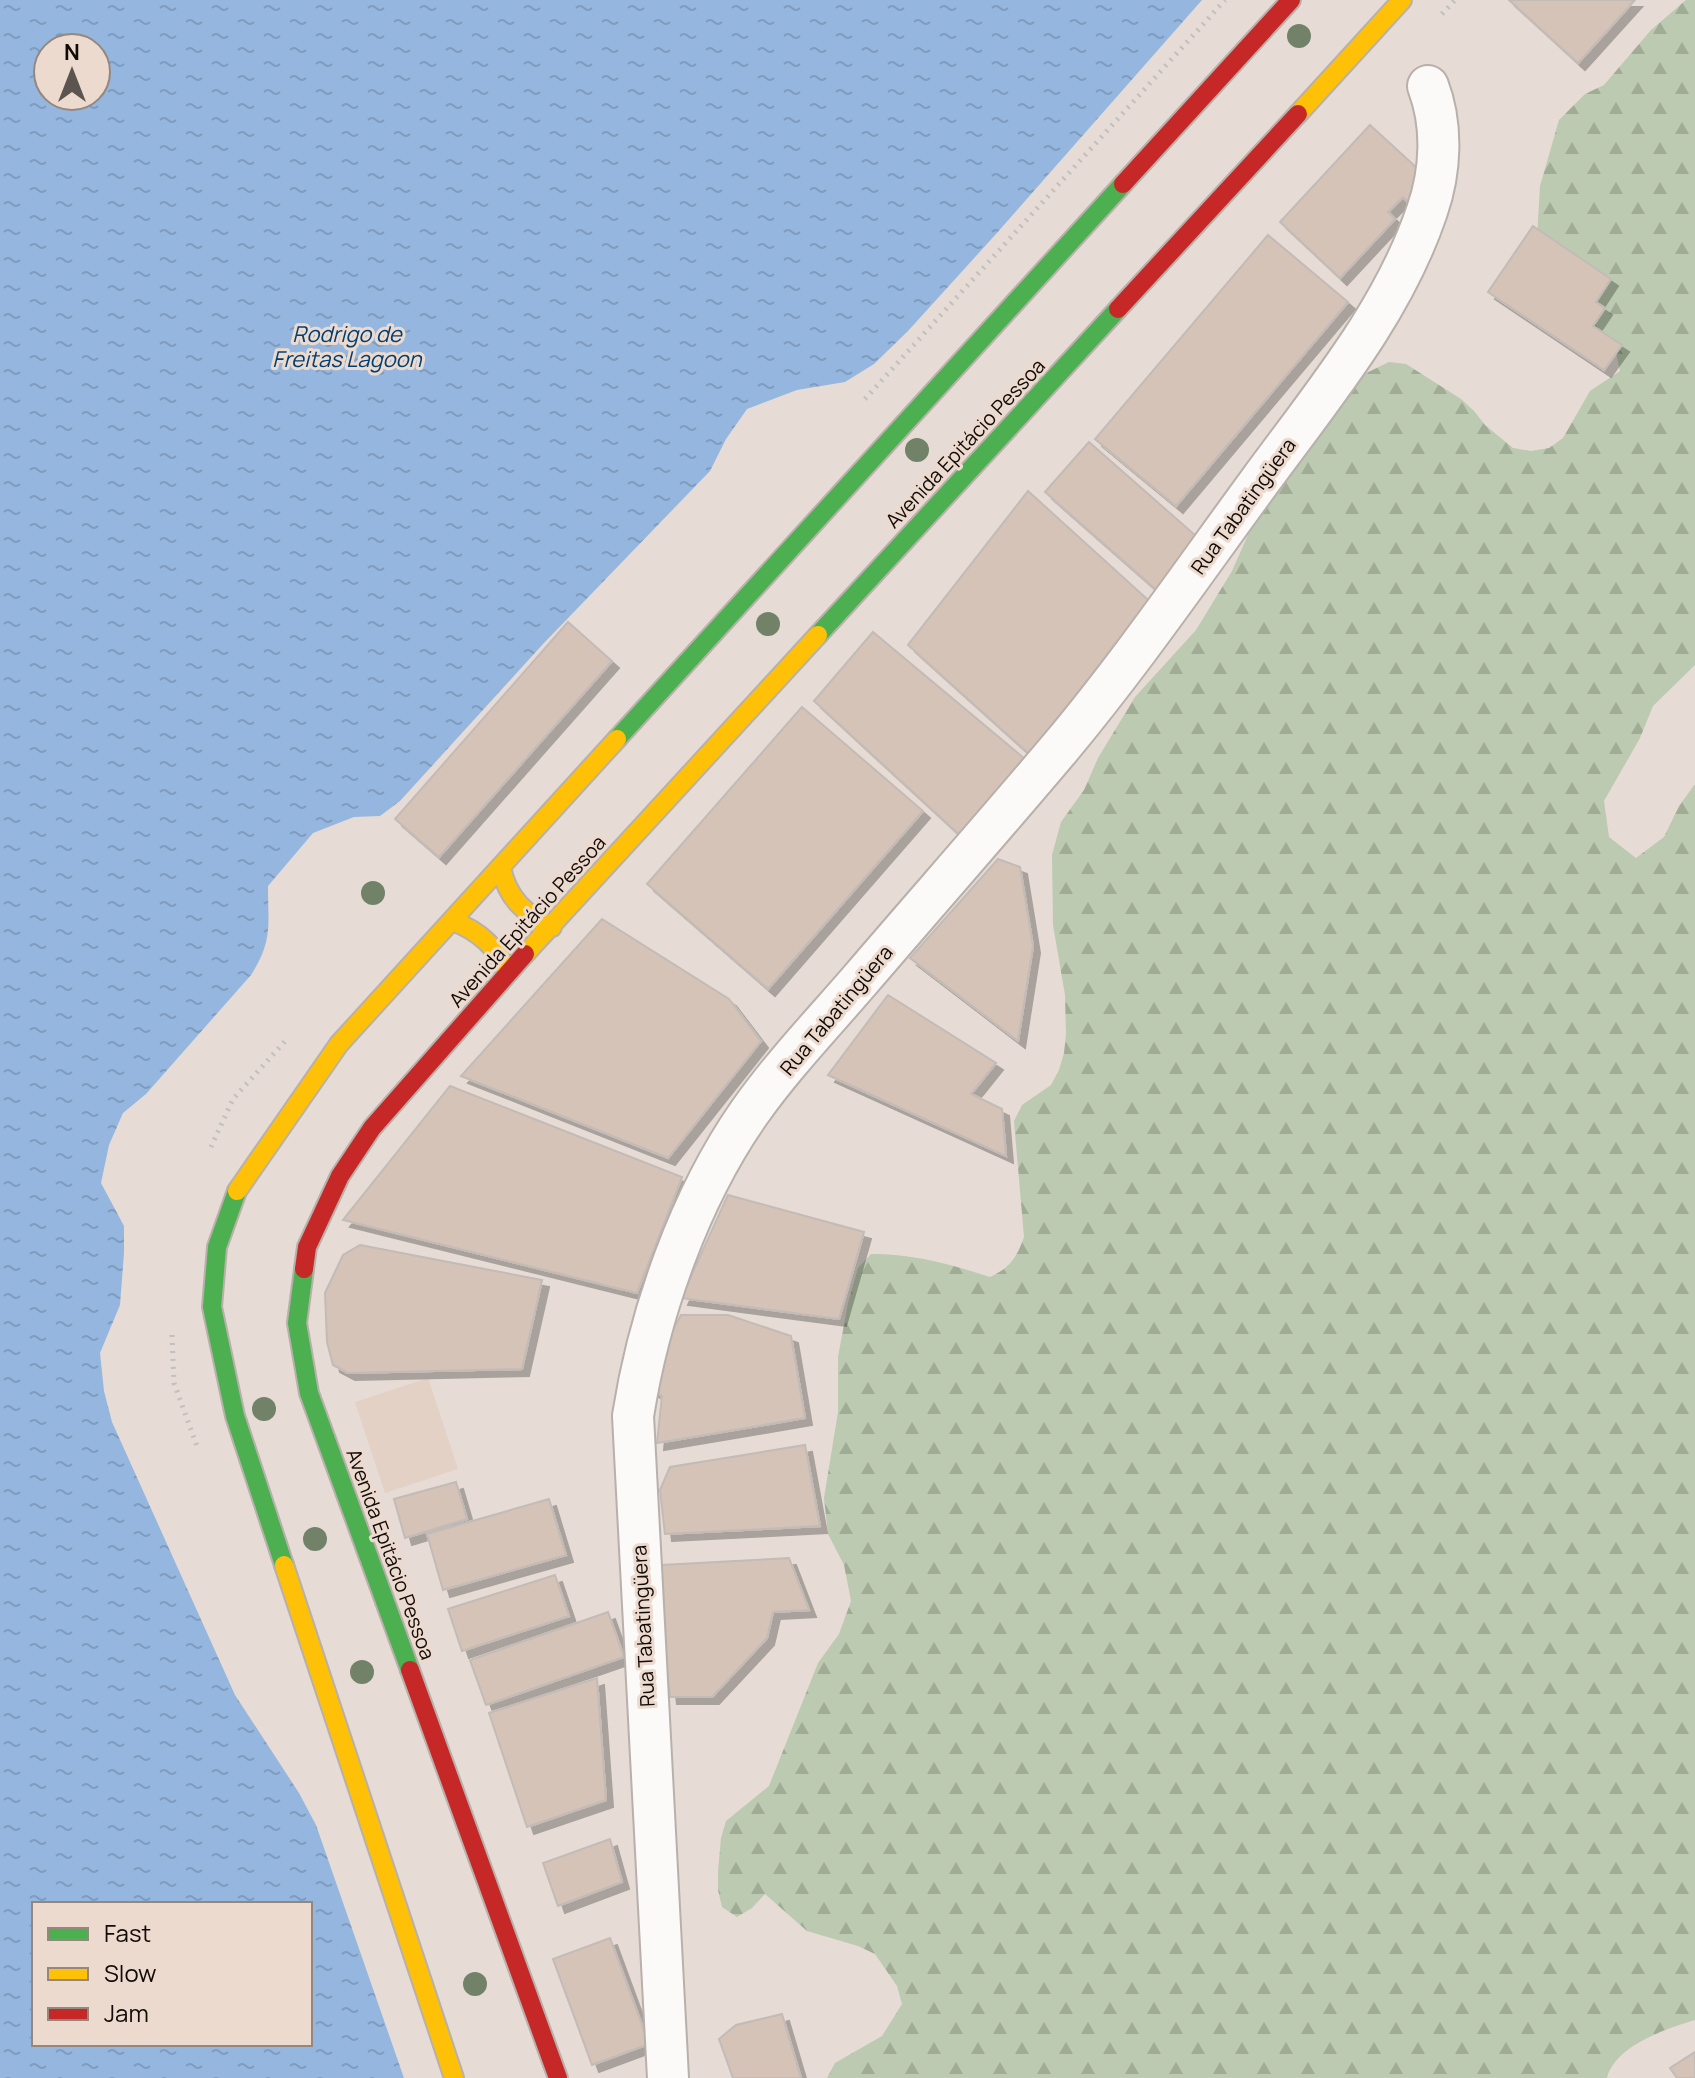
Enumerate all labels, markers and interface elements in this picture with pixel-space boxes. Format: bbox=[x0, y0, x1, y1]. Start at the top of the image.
north arrow bbox=[32, 32, 112, 112]
text: N bbox=[64, 37, 80, 67]
water label: Rodrigo de Freitas Lagoon bbox=[272, 319, 423, 374]
street label: Avenida Epitácio Pessoa bbox=[879, 352, 1051, 534]
street label: Rua Tabatingüera bbox=[1184, 432, 1302, 580]
street label: Avenida Epitácio Pessoa bbox=[443, 829, 611, 1013]
street label: Rua Tabatingüera bbox=[774, 939, 898, 1081]
street label: Avenida Epitácio Pessoa bbox=[340, 1445, 442, 1663]
street label: Rua Tabatingüera bbox=[625, 1544, 661, 1708]
legend bbox=[32, 1902, 312, 2046]
text: Fast bbox=[104, 1916, 151, 1949]
text: Slow bbox=[104, 1956, 157, 1989]
text: Jam bbox=[104, 1996, 149, 2029]

